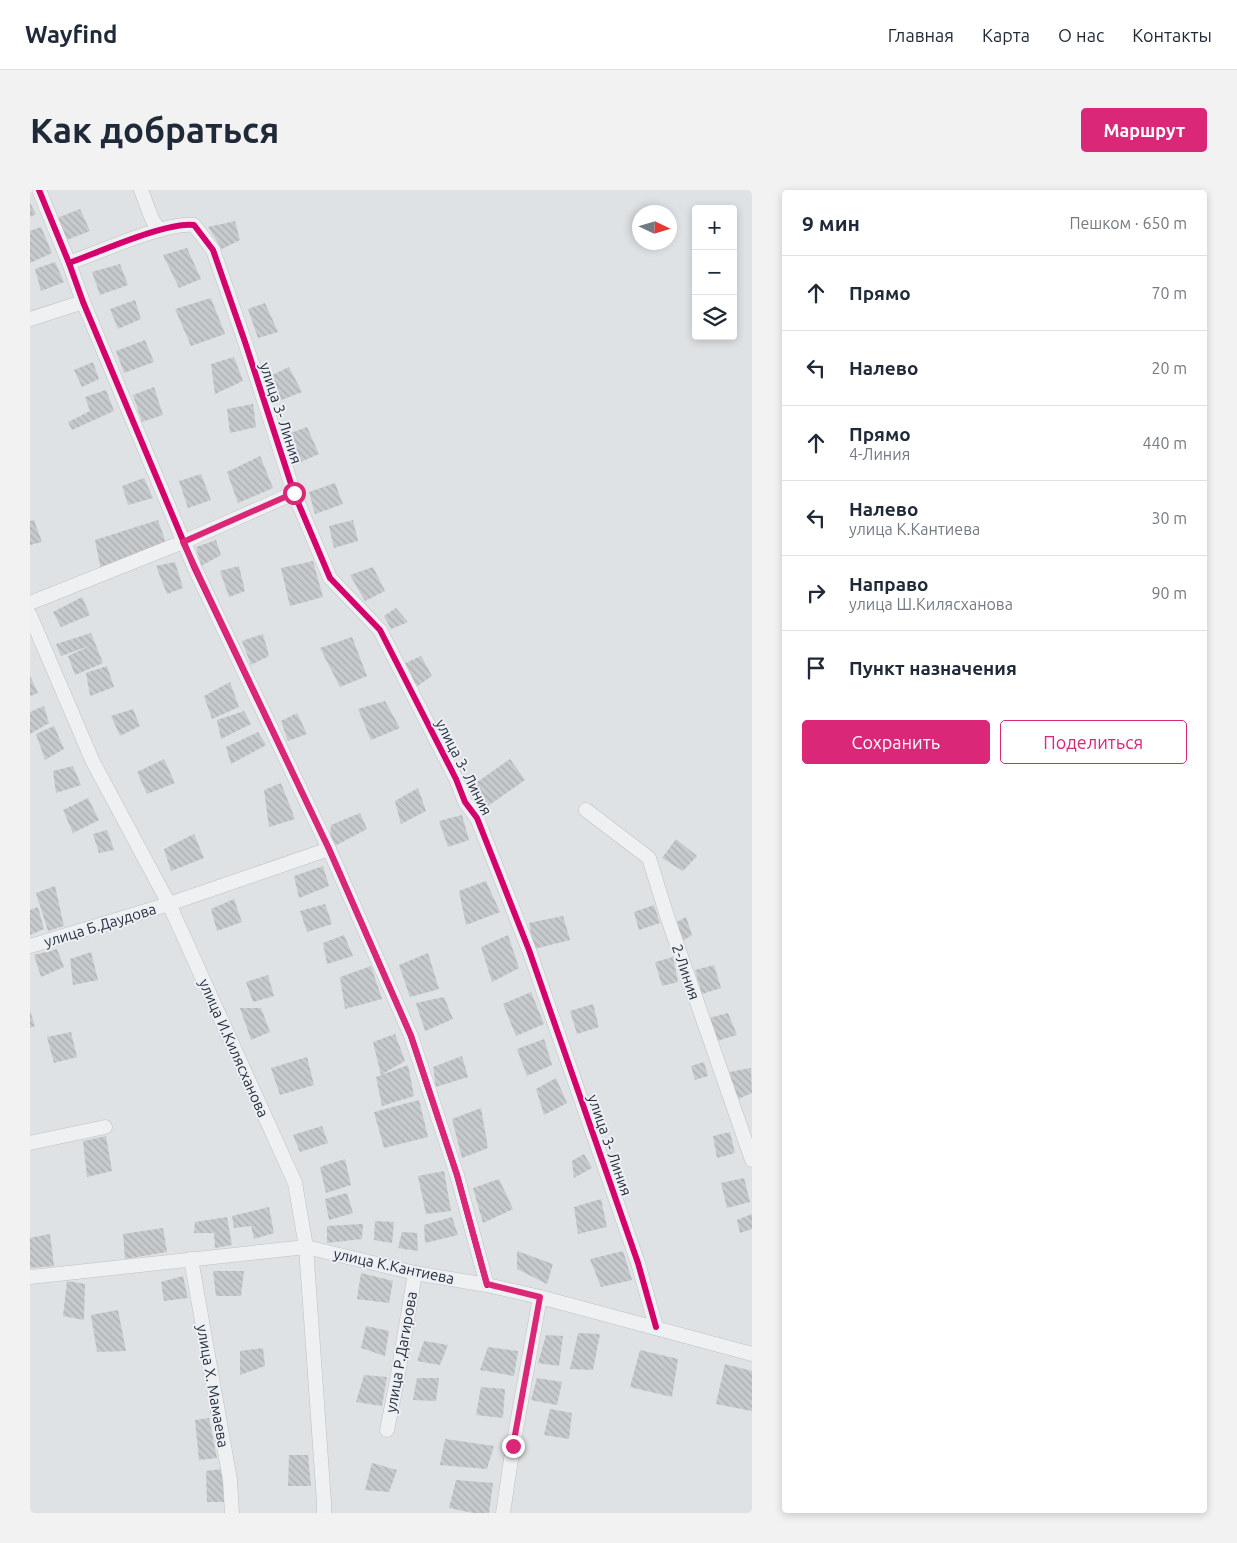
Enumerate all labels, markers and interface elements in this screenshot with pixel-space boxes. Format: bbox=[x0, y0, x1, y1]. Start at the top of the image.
text: Wayfind bbox=[25, 21, 117, 48]
text: Главная bbox=[888, 25, 954, 45]
text: Карта bbox=[982, 25, 1030, 45]
text: О нас bbox=[1058, 25, 1104, 45]
text: Контакты bbox=[1132, 25, 1212, 45]
button: Маршрут bbox=[1081, 108, 1207, 152]
text: Как добраться bbox=[30, 110, 279, 150]
north arrow bbox=[632, 205, 677, 250]
map controls bbox=[692, 205, 737, 340]
button: + bbox=[692, 205, 737, 250]
text: 9 мин bbox=[802, 211, 860, 235]
text: Пешком · 650 m bbox=[1069, 214, 1187, 232]
button: − bbox=[692, 250, 737, 295]
icon: ahead bbox=[802, 279, 830, 307]
text: Прямо bbox=[849, 282, 911, 304]
text: 70 m bbox=[1151, 284, 1187, 302]
button: layers bbox=[692, 295, 737, 340]
icon: left bbox=[802, 354, 830, 382]
text: Налево bbox=[849, 357, 918, 379]
text: 20 m bbox=[1151, 359, 1187, 377]
street label: улица 3- Линия bbox=[257, 360, 305, 466]
text: Прямо bbox=[849, 423, 911, 445]
icon: ahead bbox=[802, 429, 830, 457]
text: 440 m bbox=[1142, 434, 1187, 452]
text: 4-Линия bbox=[849, 445, 910, 463]
route start bbox=[283, 482, 306, 505]
text: Налево bbox=[849, 498, 918, 520]
icon: left bbox=[802, 504, 830, 532]
text: 30 m bbox=[1151, 509, 1187, 527]
text: улица К.Кантиева bbox=[849, 520, 980, 538]
text: Направо bbox=[849, 573, 929, 595]
icon: right bbox=[802, 579, 830, 607]
text: 90 m bbox=[1151, 584, 1187, 602]
text: улица Ш.Килясханова bbox=[849, 595, 1013, 613]
icon: arrive bbox=[802, 654, 830, 682]
text: Пункт назначения bbox=[849, 657, 1017, 679]
street label: улица 3- Линия bbox=[432, 716, 496, 818]
button: Сохранить bbox=[802, 720, 990, 764]
button: Поделиться bbox=[1000, 720, 1187, 764]
street label: улица Б.Даудова bbox=[42, 900, 158, 950]
street label: 2-Линия bbox=[669, 942, 703, 1002]
street label: улица И.Килясханова bbox=[196, 976, 272, 1120]
street label: улица 3- Линия bbox=[585, 1092, 635, 1198]
street label: улица К.Кантиева bbox=[332, 1245, 456, 1287]
street label: улица Р.Дагирова bbox=[382, 1290, 420, 1414]
street label: улица Х. Мамаева bbox=[194, 1323, 232, 1449]
route end bbox=[502, 1435, 525, 1458]

